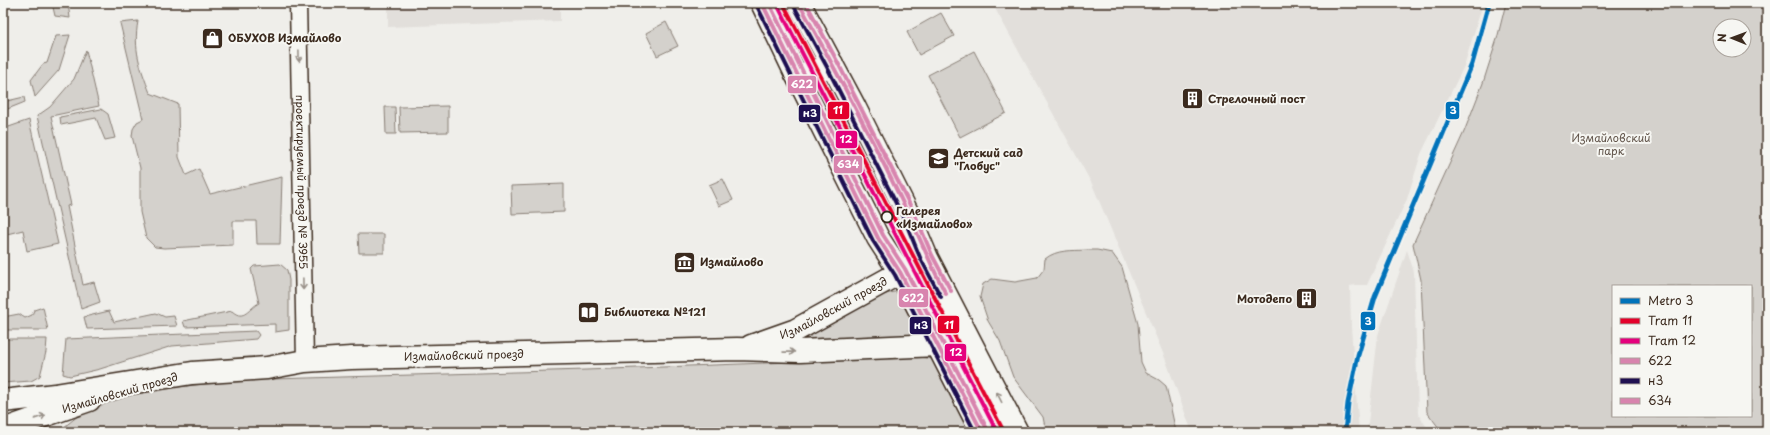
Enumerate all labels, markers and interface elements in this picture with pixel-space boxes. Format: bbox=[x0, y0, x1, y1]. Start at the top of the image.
north arrow bbox=[1712, 18, 1752, 58]
shop icon: ОБУХОВ Измайлово bbox=[200, 25, 226, 51]
place label: ОБУХОВ Измайлово bbox=[228, 29, 342, 46]
text: N bbox=[1713, 33, 1730, 42]
one-way arrow bbox=[295, 49, 303, 62]
line badge: 622 bbox=[787, 75, 817, 94]
text: 622 bbox=[791, 75, 813, 92]
building icon: Стрелочный пост bbox=[1179, 86, 1205, 112]
place label: Стрелочный пост bbox=[1208, 90, 1306, 107]
street label: проектируемый проезд № 3955 bbox=[292, 94, 312, 269]
line badge: 11 bbox=[827, 101, 850, 120]
text: 11 bbox=[833, 101, 843, 118]
line badge: 3 bbox=[1445, 101, 1460, 120]
text: 3 bbox=[1449, 101, 1457, 118]
line badge: н3 bbox=[798, 104, 821, 123]
text: н3 bbox=[803, 104, 817, 121]
park label: Измайловский парк bbox=[1571, 129, 1651, 159]
line badge: 12 bbox=[835, 130, 858, 149]
text: 12 bbox=[840, 130, 853, 147]
place label: Детский сад "Глобус" bbox=[953, 144, 1023, 174]
school or university icon: Детский сад "Глобус" bbox=[925, 146, 951, 172]
line badge: 634 bbox=[833, 155, 863, 174]
text: 634 bbox=[837, 155, 860, 172]
place label: Галерея «Измайлово» bbox=[896, 202, 973, 232]
marker: Галерея «Измайлово» bbox=[880, 210, 894, 224]
museum icon: Измайлово bbox=[671, 249, 697, 275]
place label: Измайлово bbox=[700, 253, 764, 270]
street label: Измайловский проезд bbox=[777, 272, 890, 343]
one-way arrow bbox=[299, 277, 307, 290]
legend bbox=[1612, 285, 1752, 417]
building icon: Мотодепо bbox=[1294, 286, 1320, 312]
line badge: 622 bbox=[898, 288, 929, 308]
text: 622 bbox=[902, 289, 924, 306]
place label: Мотодепо bbox=[1237, 290, 1292, 307]
text: Metro 3 bbox=[1648, 291, 1693, 309]
library icon: Библиотека №121 bbox=[575, 299, 601, 325]
place label: Библиотека №121 bbox=[604, 303, 706, 320]
line badge: 3 bbox=[1360, 311, 1376, 331]
text: Tram 11 bbox=[1648, 311, 1692, 329]
text: 3 bbox=[1364, 312, 1372, 329]
line badge: 11 bbox=[937, 315, 960, 334]
line badge: н3 bbox=[909, 316, 932, 335]
text: н3 bbox=[914, 316, 928, 333]
text: 11 bbox=[944, 316, 954, 333]
text: Tram 12 bbox=[1648, 331, 1696, 349]
line badge: 12 bbox=[944, 343, 967, 362]
text: 12 bbox=[950, 343, 963, 360]
street label: Измайловский проезд bbox=[404, 345, 524, 365]
one-way arrow bbox=[782, 348, 795, 356]
text: 622 bbox=[1648, 351, 1672, 369]
street label: Измайловский проезд bbox=[60, 368, 180, 417]
text: н3 bbox=[1648, 371, 1663, 389]
text: 634 bbox=[1648, 391, 1672, 409]
one-way arrow bbox=[995, 392, 1002, 404]
one-way arrow bbox=[33, 413, 46, 420]

